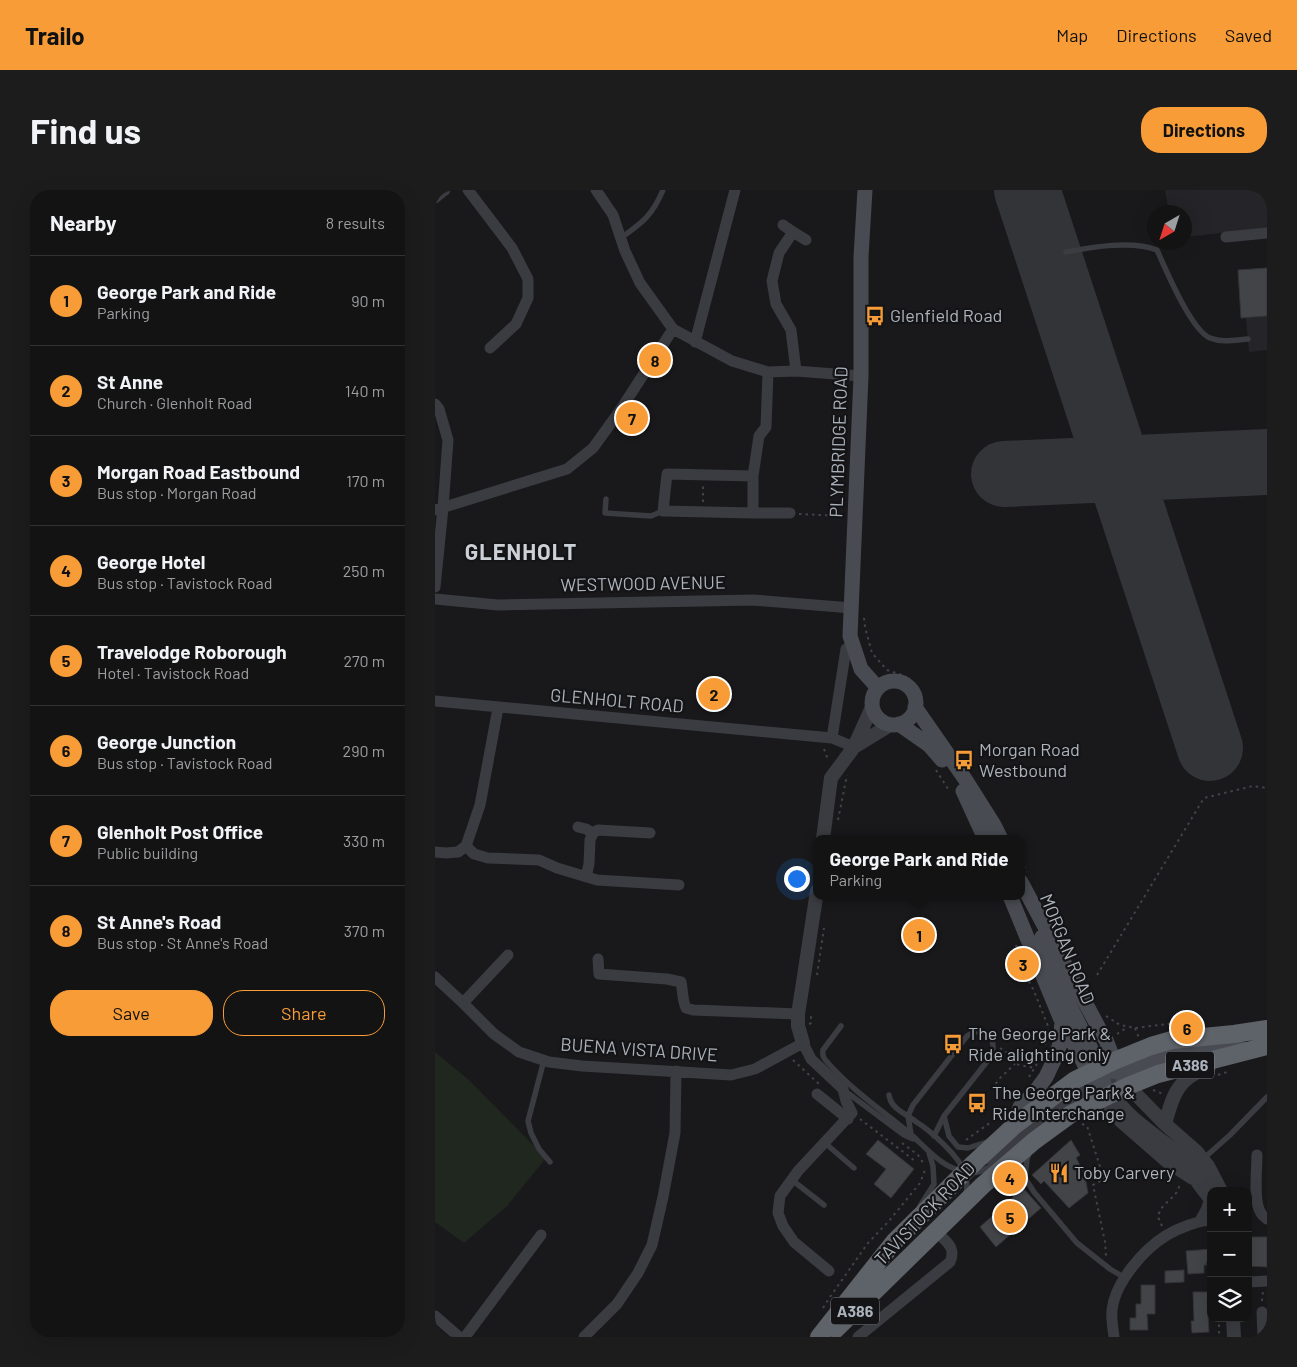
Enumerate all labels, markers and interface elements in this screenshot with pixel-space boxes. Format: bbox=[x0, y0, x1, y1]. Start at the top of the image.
text: Trailo bbox=[25, 21, 85, 50]
text: Map bbox=[1056, 24, 1088, 46]
text: Directions bbox=[1116, 24, 1197, 46]
text: Saved bbox=[1225, 24, 1272, 46]
button: Directions bbox=[1141, 107, 1267, 153]
text: Find us bbox=[30, 109, 141, 151]
north arrow bbox=[1147, 205, 1192, 250]
text: Nearby bbox=[50, 210, 116, 235]
text: 8 results bbox=[326, 213, 385, 232]
text: George Park and Ride bbox=[97, 280, 276, 303]
text: 1 bbox=[63, 291, 69, 310]
text: 90 m bbox=[351, 291, 385, 310]
text: Parking bbox=[97, 303, 150, 322]
place label: Glenfield Road bbox=[890, 304, 1002, 326]
bus stop icon: Glenfield Road bbox=[864, 305, 886, 327]
pin: 8 bbox=[639, 341, 671, 379]
street label: PLYMBRIDGE ROAD bbox=[824, 366, 852, 518]
text: St Anne bbox=[97, 370, 163, 393]
text: 2 bbox=[62, 381, 70, 400]
text: 140 m bbox=[345, 381, 385, 400]
text: Church · Glenholt Road bbox=[97, 393, 252, 412]
pin: 7 bbox=[616, 399, 648, 437]
text: Morgan Road Eastbound bbox=[97, 460, 300, 483]
text: 3 bbox=[62, 471, 70, 490]
text: 170 m bbox=[346, 471, 385, 490]
text: Bus stop · Morgan Road bbox=[97, 483, 257, 502]
district label: GLENHOLT bbox=[465, 538, 577, 564]
text: George Hotel bbox=[97, 550, 206, 573]
text: 4 bbox=[61, 561, 71, 580]
text: 250 m bbox=[343, 561, 385, 580]
street label: WESTWOOD AVENUE bbox=[560, 571, 726, 595]
text: Bus stop · Tavistock Road bbox=[97, 573, 272, 592]
text: Travelodge Roborough bbox=[97, 640, 287, 663]
text: 5 bbox=[62, 651, 70, 670]
text: 270 m bbox=[343, 651, 385, 670]
text: Hotel · Tavistock Road bbox=[97, 663, 249, 682]
pin: 2 bbox=[698, 675, 730, 713]
street label: GLENHOLT ROAD bbox=[549, 683, 685, 717]
text: George Junction bbox=[97, 730, 236, 753]
place label: Morgan Road Westbound bbox=[979, 738, 1080, 781]
text: 6 bbox=[62, 741, 70, 760]
text: 290 m bbox=[343, 741, 385, 760]
bus stop icon: Morgan Road Westbound bbox=[953, 749, 975, 771]
text: Bus stop · Tavistock Road bbox=[97, 753, 272, 772]
text: Glenholt Post Office bbox=[97, 820, 263, 843]
text: 7 bbox=[62, 831, 70, 850]
text: 330 m bbox=[343, 831, 385, 850]
popup bbox=[813, 835, 1025, 900]
text: Public building bbox=[97, 843, 198, 862]
text: George Park and Ride bbox=[829, 847, 1009, 870]
your location bbox=[784, 866, 810, 892]
text: Parking bbox=[829, 870, 882, 889]
street label: MORGAN ROAD bbox=[1036, 890, 1100, 1007]
text: St Anne's Road bbox=[97, 910, 221, 933]
pin: 1 bbox=[903, 916, 935, 954]
text: 8 bbox=[62, 921, 70, 940]
text: 370 m bbox=[344, 921, 385, 940]
text: Bus stop · St Anne's Road bbox=[97, 933, 268, 952]
pin: 3 bbox=[1007, 945, 1039, 983]
button: Save bbox=[50, 990, 213, 1036]
button: Share bbox=[223, 990, 385, 1036]
pin: 6 bbox=[1171, 1009, 1203, 1047]
place label: The George Park & Ride alighting only bbox=[968, 1022, 1111, 1065]
street label: BUENA VISTA DRIVE bbox=[560, 1033, 719, 1065]
bus stop icon: The George Park & Ride alighting only bbox=[942, 1033, 964, 1055]
road number: A386 bbox=[1166, 1052, 1214, 1078]
place label: The George Park & Ride Interchange bbox=[992, 1081, 1135, 1124]
bus stop icon: The George Park & Ride Interchange bbox=[966, 1092, 988, 1114]
street label: TAVISTOCK ROAD bbox=[869, 1157, 979, 1270]
pin: 4 bbox=[994, 1159, 1026, 1197]
place label: Toby Carvery bbox=[1074, 1161, 1175, 1183]
restaurant icon: Toby Carvery bbox=[1048, 1162, 1070, 1184]
map controls bbox=[1207, 1187, 1252, 1322]
button: + bbox=[1207, 1187, 1252, 1232]
pin: 5 bbox=[994, 1198, 1026, 1236]
button: − bbox=[1207, 1232, 1252, 1277]
button: layers bbox=[1207, 1277, 1252, 1322]
road number: A386 bbox=[831, 1298, 879, 1324]

